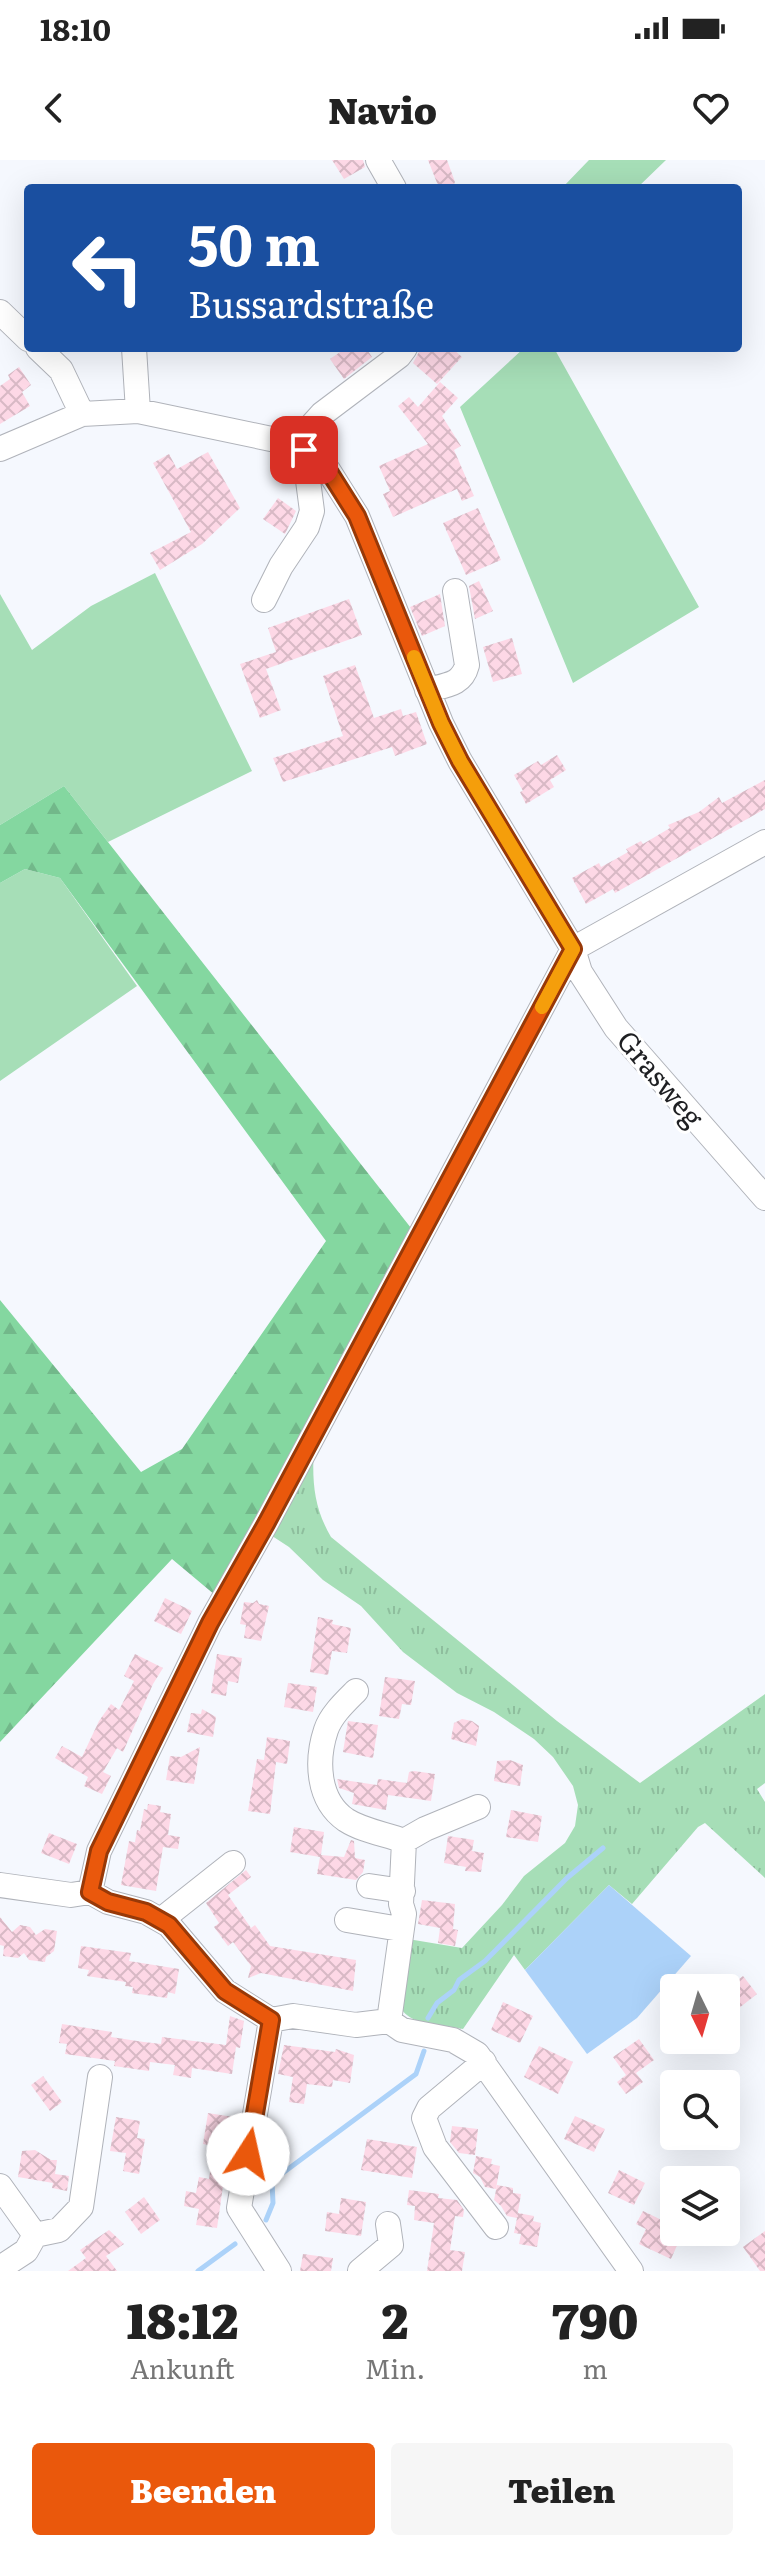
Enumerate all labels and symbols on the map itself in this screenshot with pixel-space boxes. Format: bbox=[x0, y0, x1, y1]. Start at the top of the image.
pin bbox=[270, 416, 338, 484]
street label: Grasweg bbox=[608, 1020, 715, 1136]
north arrow bbox=[660, 1974, 740, 2054]
position arrow bbox=[206, 2112, 290, 2196]

